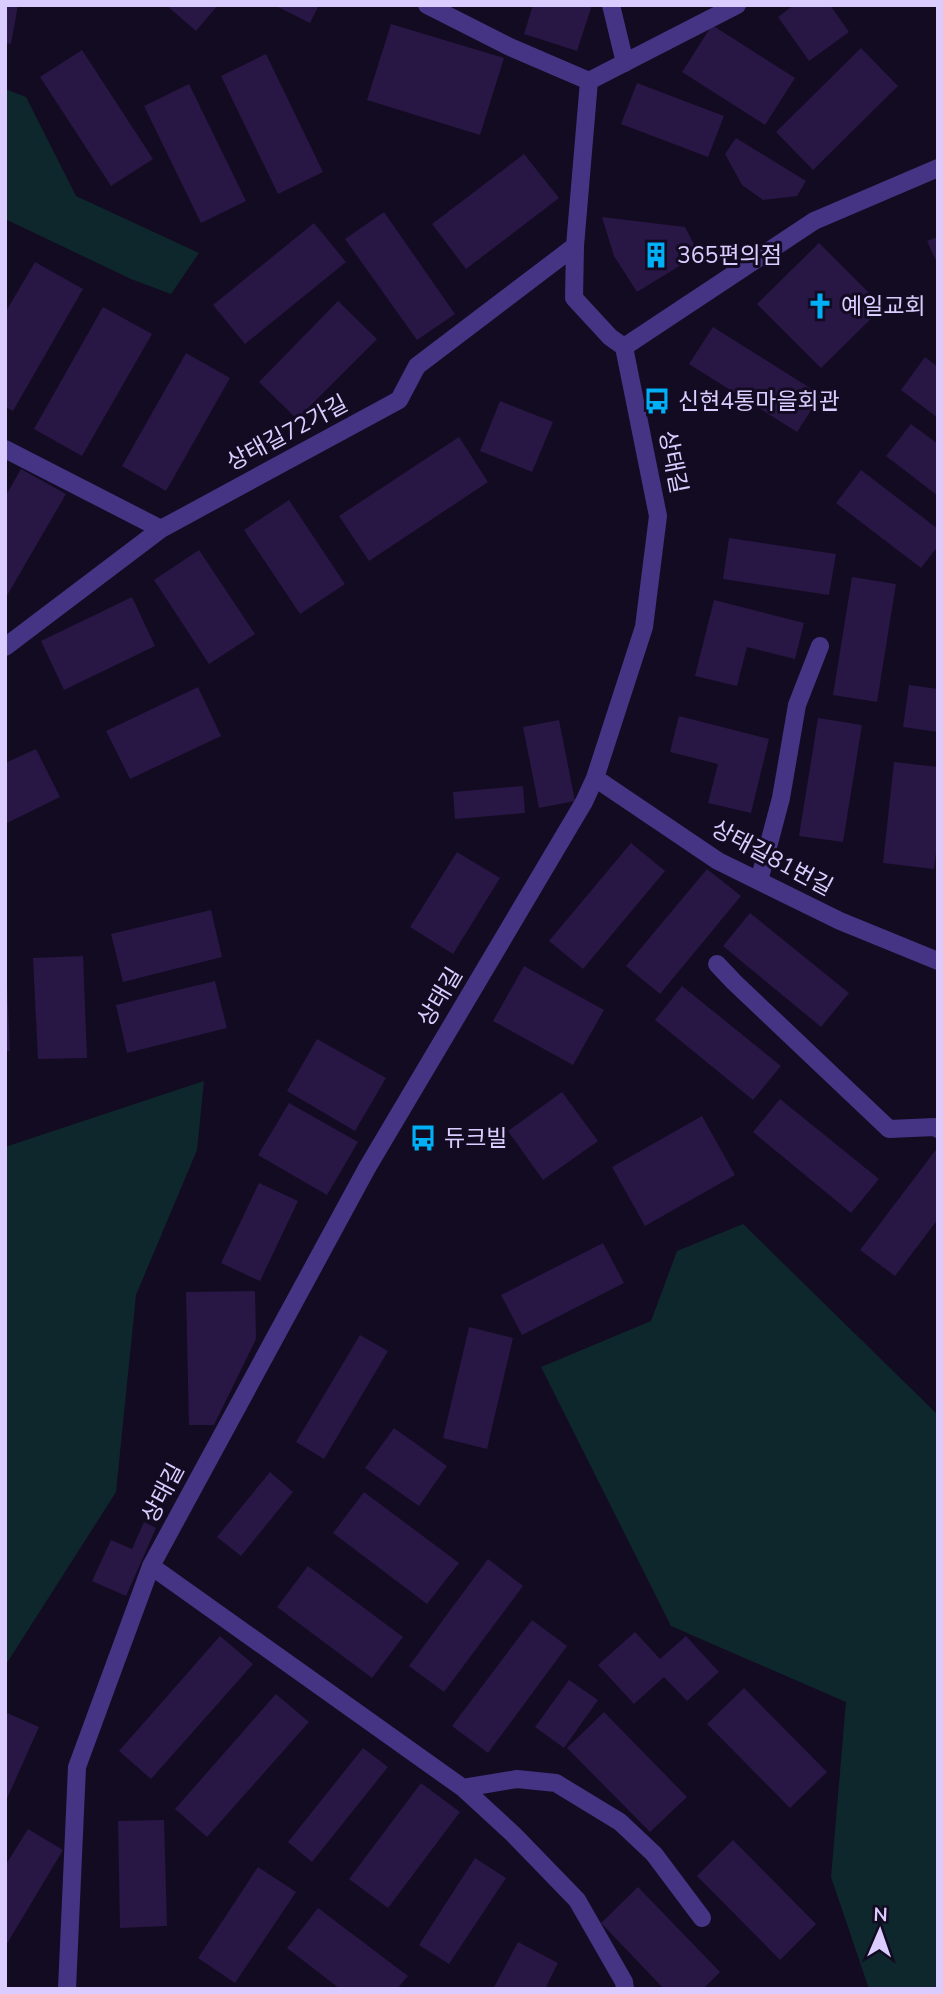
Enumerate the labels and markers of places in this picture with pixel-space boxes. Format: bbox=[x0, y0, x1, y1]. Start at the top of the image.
building icon: 365편의점 bbox=[641, 240, 671, 270]
place label: 365편의점 bbox=[677, 240, 782, 271]
church icon: 예일교회 bbox=[805, 291, 835, 321]
place label: 예일교회 bbox=[841, 291, 926, 322]
bus stop icon: 신현4통마을회관 bbox=[642, 386, 672, 416]
place label: 신현4통마을회관 bbox=[678, 386, 840, 417]
bus stop icon: 듀크빌 bbox=[408, 1123, 438, 1153]
place label: 듀크빌 bbox=[444, 1123, 507, 1154]

